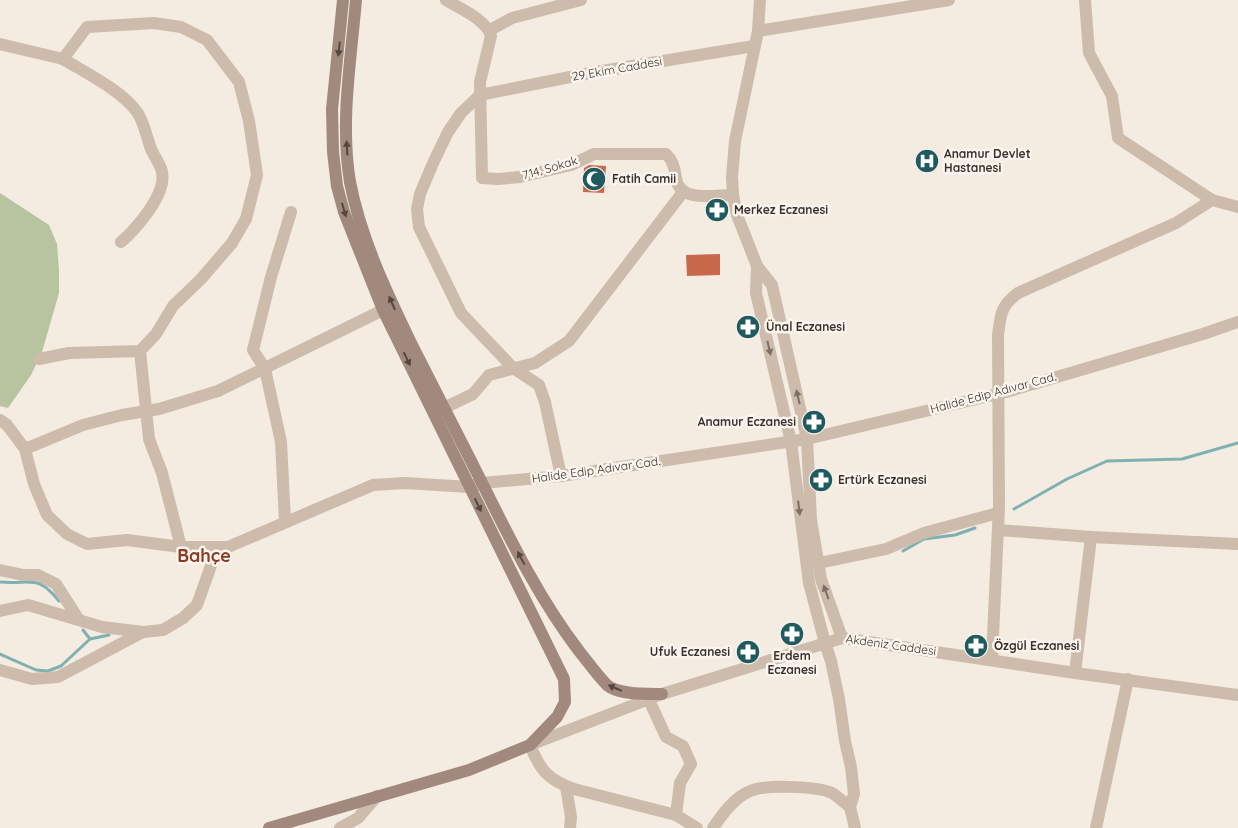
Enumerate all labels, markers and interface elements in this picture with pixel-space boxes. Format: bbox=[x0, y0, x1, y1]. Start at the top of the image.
one-way arrow bbox=[334, 41, 342, 57]
street label: 29 Ekim Caddesi bbox=[571, 53, 663, 84]
one-way arrow bbox=[343, 140, 351, 156]
place label: Anamur Devlet Hastanesi bbox=[944, 146, 1031, 175]
hospital icon: Anamur Devlet Hastanesi bbox=[914, 148, 940, 174]
street label: 714. Sokak bbox=[520, 152, 579, 183]
mosque icon: Fatih Camii bbox=[581, 166, 607, 192]
place label: Fatih Camii bbox=[612, 171, 676, 186]
pharmacy icon: Merkez Eczanesi bbox=[704, 197, 730, 223]
one-way arrow bbox=[340, 202, 348, 217]
place label: Merkez Eczanesi bbox=[734, 202, 828, 217]
one-way arrow bbox=[388, 296, 396, 310]
pharmacy icon: Ünal Eczanesi bbox=[735, 314, 761, 340]
place label: Ünal Eczanesi bbox=[766, 319, 845, 334]
one-way arrow bbox=[765, 341, 773, 356]
one-way arrow bbox=[403, 352, 411, 366]
street label: Halide Edip Adıvar Cad. bbox=[928, 369, 1057, 417]
one-way arrow bbox=[793, 389, 801, 405]
pharmacy icon: Anamur Eczanesi bbox=[801, 409, 827, 435]
place label: Anamur Eczanesi bbox=[698, 414, 796, 429]
street label: Halide Edip Adıvar Cad. bbox=[531, 453, 661, 486]
pharmacy icon: Ertürk Eczanesi bbox=[808, 467, 834, 493]
place label: Ertürk Eczanesi bbox=[838, 472, 927, 487]
one-way arrow bbox=[474, 498, 482, 512]
one-way arrow bbox=[795, 500, 803, 516]
district label: Bahçe bbox=[177, 544, 231, 567]
one-way arrow bbox=[517, 550, 525, 565]
one-way arrow bbox=[822, 584, 830, 599]
pharmacy icon: Erdem Eczanesi bbox=[779, 621, 805, 647]
street label: Akdeniz Caddesi bbox=[845, 631, 937, 658]
pharmacy icon: Özgül Eczanesi bbox=[963, 633, 989, 659]
place label: Özgül Eczanesi bbox=[994, 638, 1080, 653]
pharmacy icon: Ufuk Eczanesi bbox=[735, 639, 761, 665]
place label: Ufuk Eczanesi bbox=[650, 644, 730, 659]
place label: Erdem Eczanesi bbox=[767, 648, 817, 677]
one-way arrow bbox=[608, 684, 622, 692]

